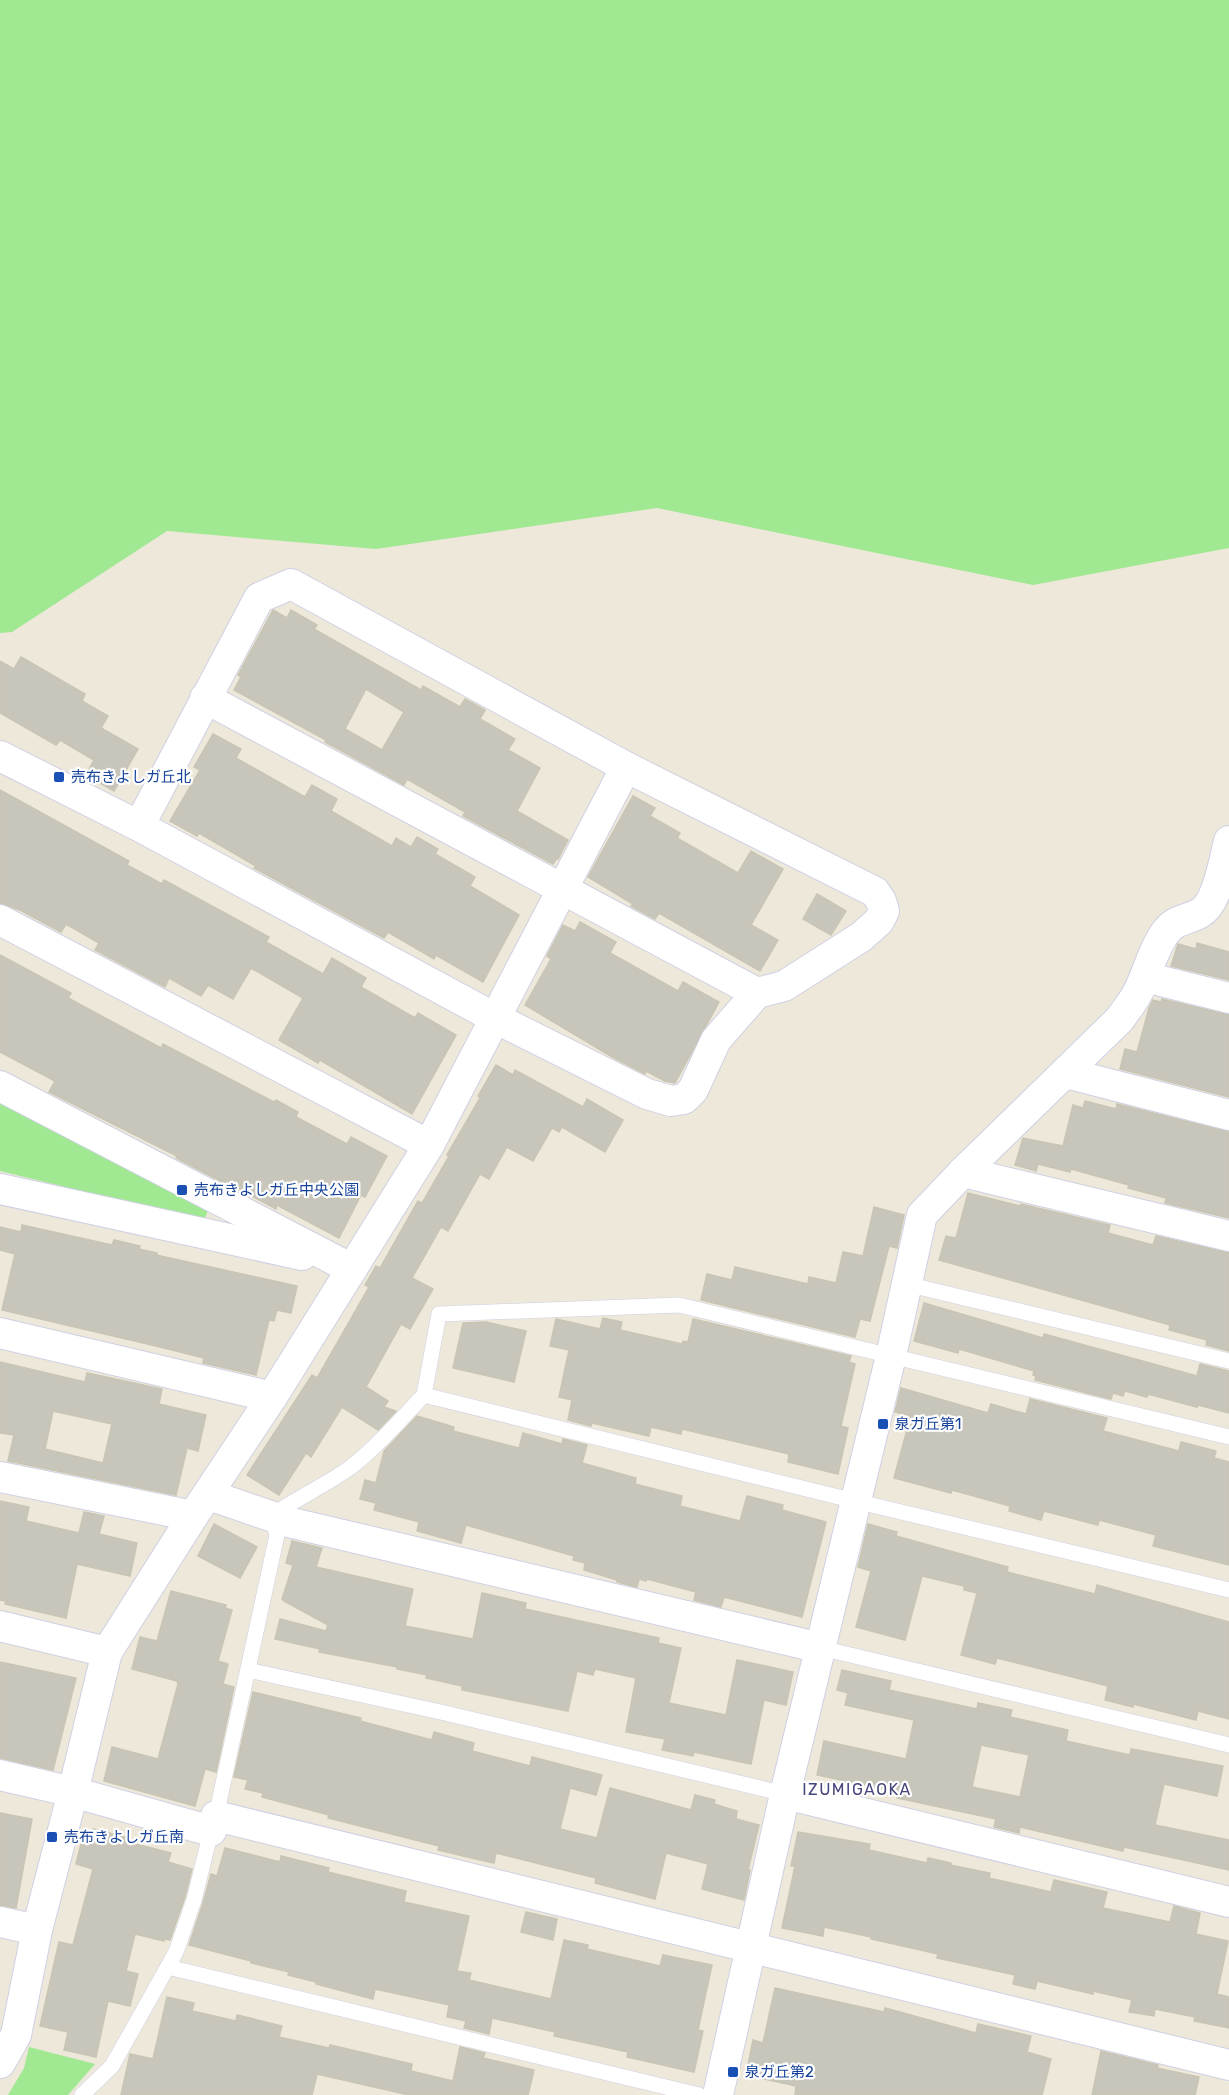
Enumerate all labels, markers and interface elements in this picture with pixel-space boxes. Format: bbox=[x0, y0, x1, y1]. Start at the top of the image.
place label: 売布きよしガ丘北 bbox=[71, 768, 191, 786]
marker: 売布きよしガ丘北 bbox=[52, 770, 66, 784]
place label: 売布きよしガ丘中央公園 bbox=[194, 1181, 359, 1199]
marker: 売布きよしガ丘中央公園 bbox=[175, 1183, 189, 1197]
place label: 泉ガ丘第1 bbox=[895, 1415, 961, 1433]
marker: 泉ガ丘第1 bbox=[876, 1417, 890, 1431]
district label: IZUMIGAOKA bbox=[802, 1780, 912, 1799]
place label: 売布きよしガ丘南 bbox=[64, 1828, 184, 1846]
marker: 売布きよしガ丘南 bbox=[45, 1830, 59, 1844]
place label: 泉ガ丘第2 bbox=[745, 2063, 814, 2081]
marker: 泉ガ丘第2 bbox=[726, 2065, 740, 2079]

